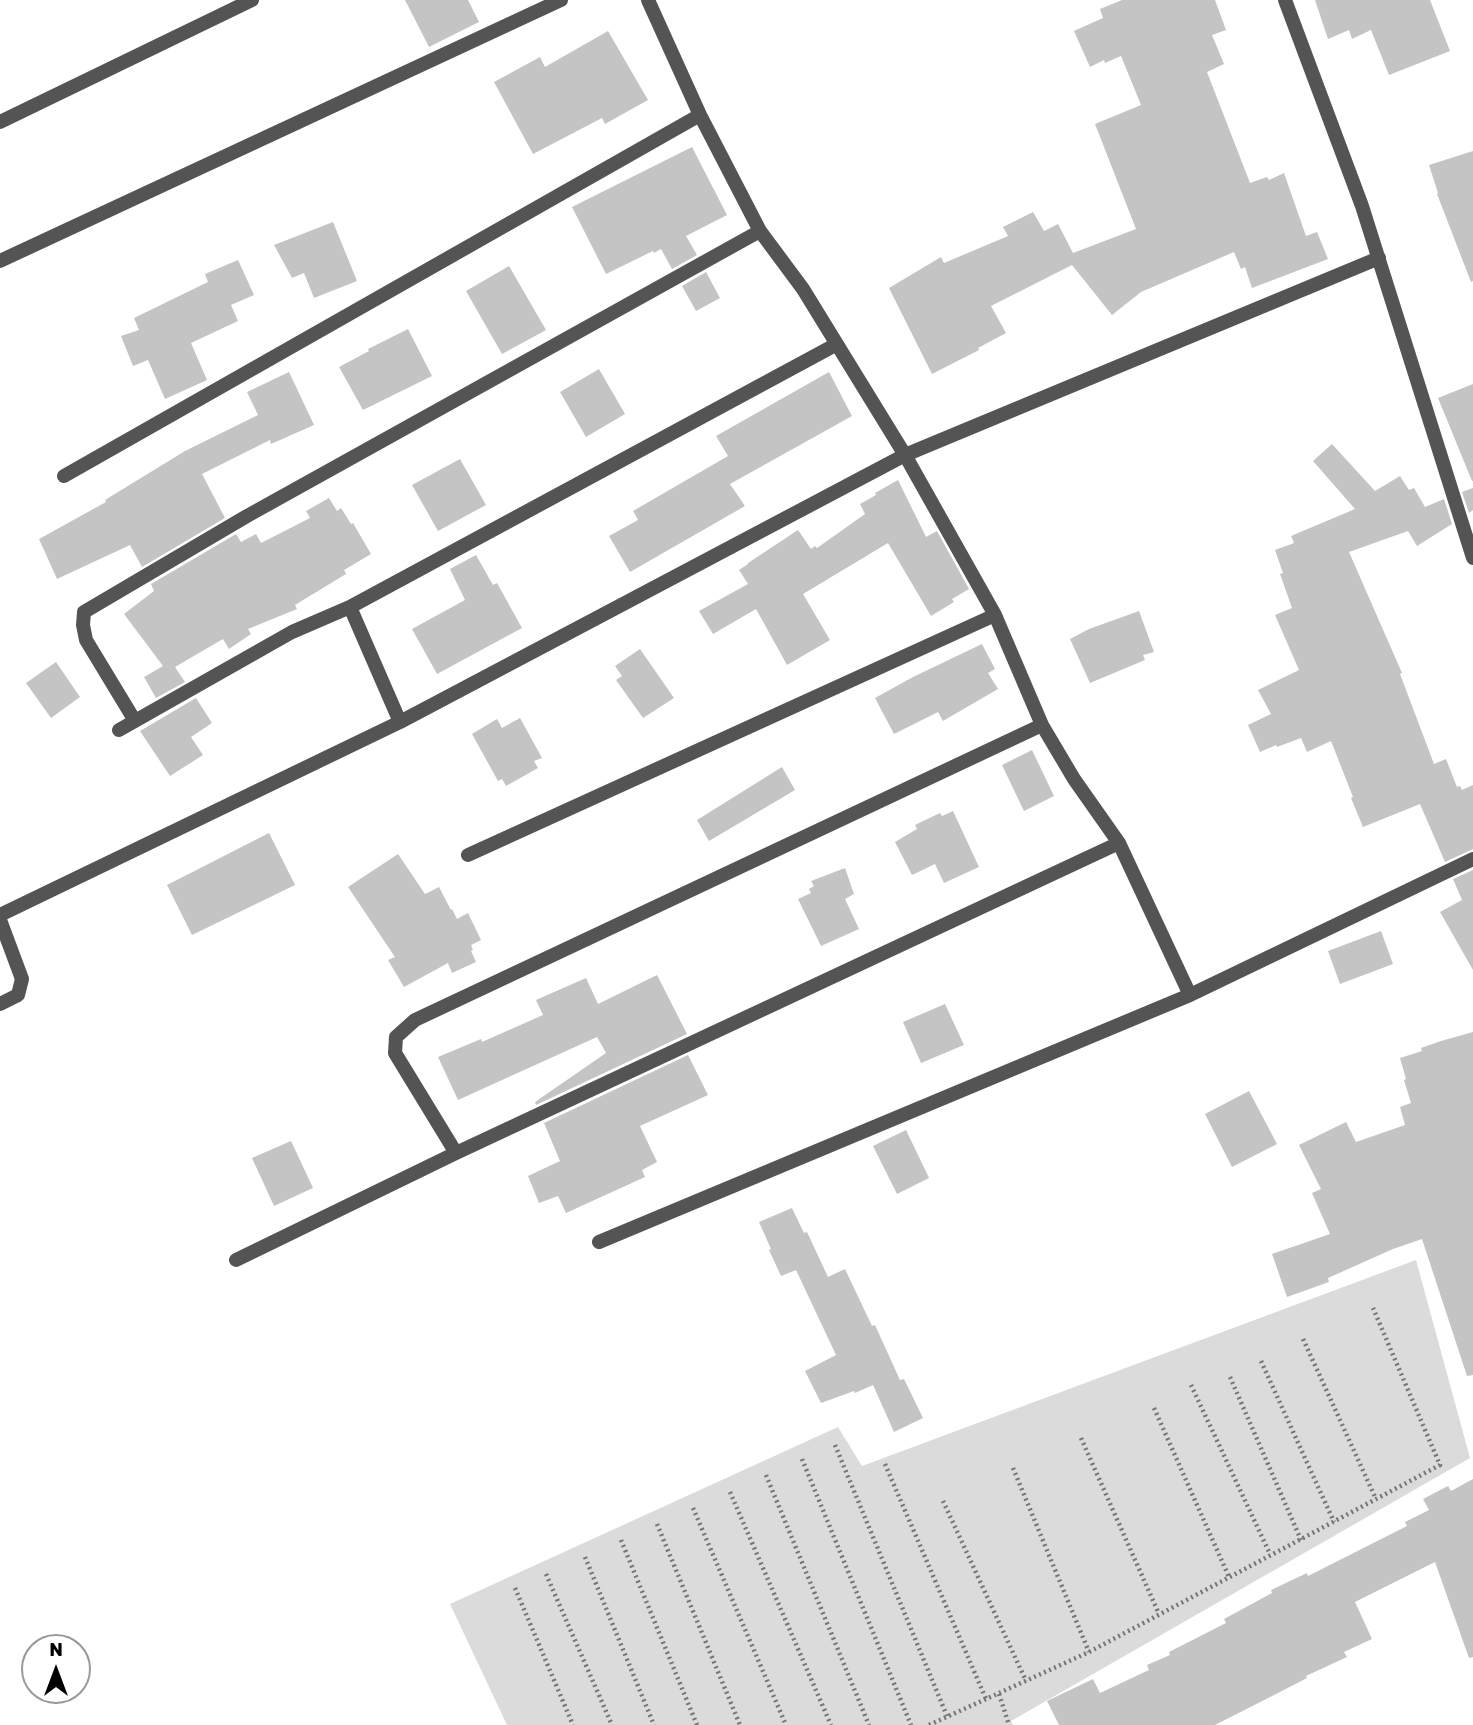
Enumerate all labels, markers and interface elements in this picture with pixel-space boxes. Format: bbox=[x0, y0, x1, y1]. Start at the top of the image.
north arrow bbox=[21, 1634, 91, 1704]
text: N bbox=[49, 1638, 63, 1661]

